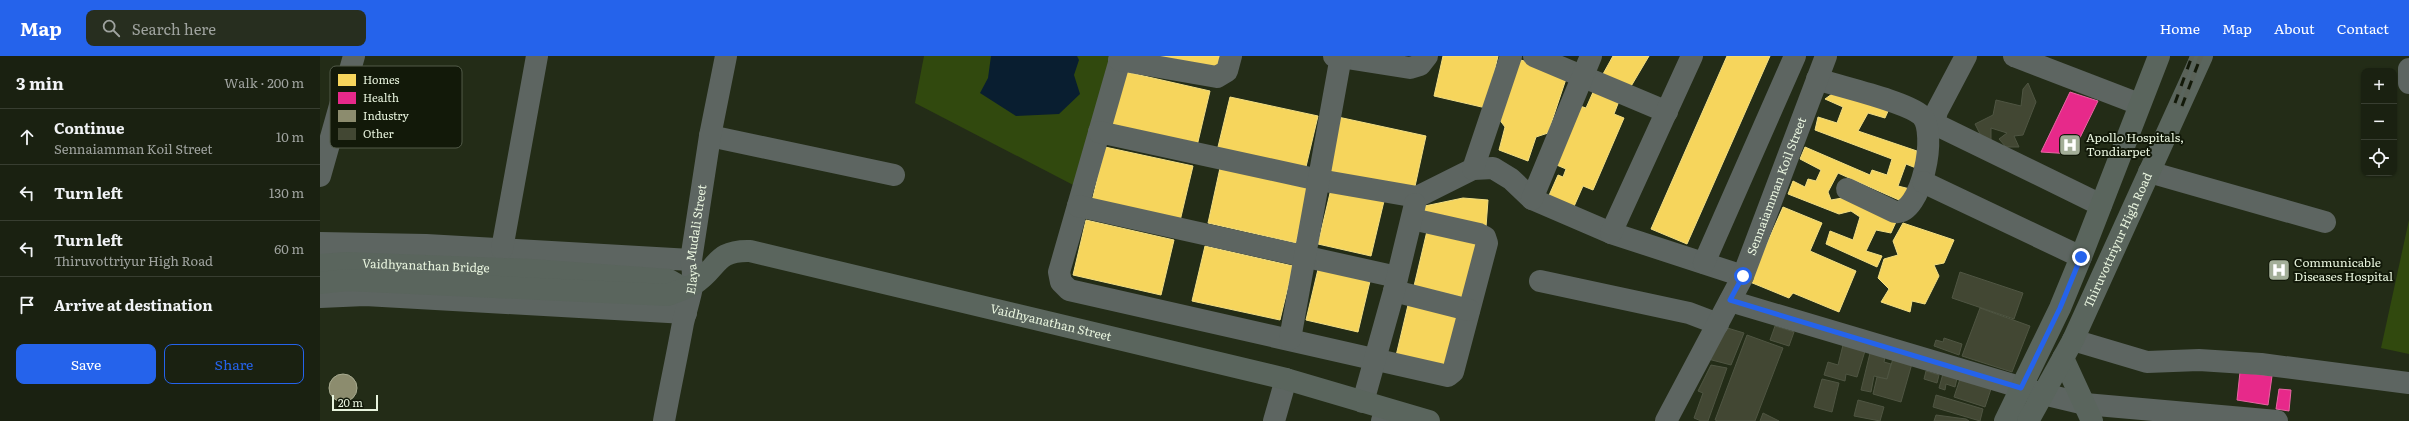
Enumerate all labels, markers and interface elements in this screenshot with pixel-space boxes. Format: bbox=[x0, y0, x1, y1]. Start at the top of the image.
search box bbox=[86, 10, 366, 46]
text: Map bbox=[20, 14, 62, 42]
icon: search bbox=[100, 17, 122, 39]
text: Search here bbox=[132, 17, 216, 40]
text: Home bbox=[2160, 18, 2200, 38]
text: Map bbox=[2222, 18, 2252, 38]
text: About bbox=[2274, 18, 2315, 38]
text: Contact bbox=[2337, 18, 2389, 38]
legend bbox=[330, 66, 462, 148]
map controls bbox=[2361, 68, 2397, 176]
button: + bbox=[2361, 68, 2397, 104]
text: 3 min bbox=[16, 70, 64, 95]
text: Homes bbox=[363, 71, 400, 87]
text: Walk · 200 m bbox=[224, 73, 304, 92]
text: Health bbox=[363, 89, 399, 105]
button: − bbox=[2361, 104, 2397, 140]
text: Industry bbox=[363, 107, 410, 123]
street label: Sennaiamman Koil Street bbox=[1742, 114, 1810, 258]
text: Continue bbox=[54, 116, 124, 139]
text: Other bbox=[363, 125, 395, 141]
icon: ahead bbox=[16, 126, 38, 148]
text: 10 m bbox=[276, 127, 304, 146]
place label: Apollo Hospitals, Tondiarpet bbox=[2086, 128, 2184, 160]
hospital icon: Apollo Hospitals, Tondiarpet bbox=[2057, 132, 2083, 158]
text: Sennaiamman Koil Street bbox=[54, 139, 213, 158]
button: locate bbox=[2361, 140, 2397, 176]
street label: Thiruvottriyur High Road bbox=[2079, 169, 2156, 311]
text: Turn left bbox=[54, 181, 123, 204]
icon: left bbox=[16, 182, 38, 204]
text: 130 m bbox=[269, 183, 304, 202]
street label: Elaya Mudali Street bbox=[681, 183, 710, 296]
text: Turn left bbox=[54, 228, 123, 251]
icon: left bbox=[16, 238, 38, 260]
text: 60 m bbox=[274, 239, 304, 258]
route end bbox=[2072, 248, 2090, 266]
text: Thiruvottriyur High Road bbox=[54, 251, 213, 270]
place label: Communicable Diseases Hospital bbox=[2294, 253, 2393, 285]
street label: Vaidhyanathan Bridge bbox=[362, 254, 490, 276]
hospital icon: Communicable Diseases Hospital bbox=[2266, 257, 2292, 283]
route start bbox=[1734, 267, 1752, 285]
text: Arrive at destination bbox=[54, 293, 213, 316]
icon: arrive bbox=[16, 294, 38, 316]
street label: Vaidhyanathan Street bbox=[989, 299, 1114, 345]
button: Save bbox=[16, 344, 156, 384]
button: Share bbox=[164, 344, 304, 384]
scale bar bbox=[332, 393, 378, 412]
text: 20 m bbox=[338, 394, 363, 410]

